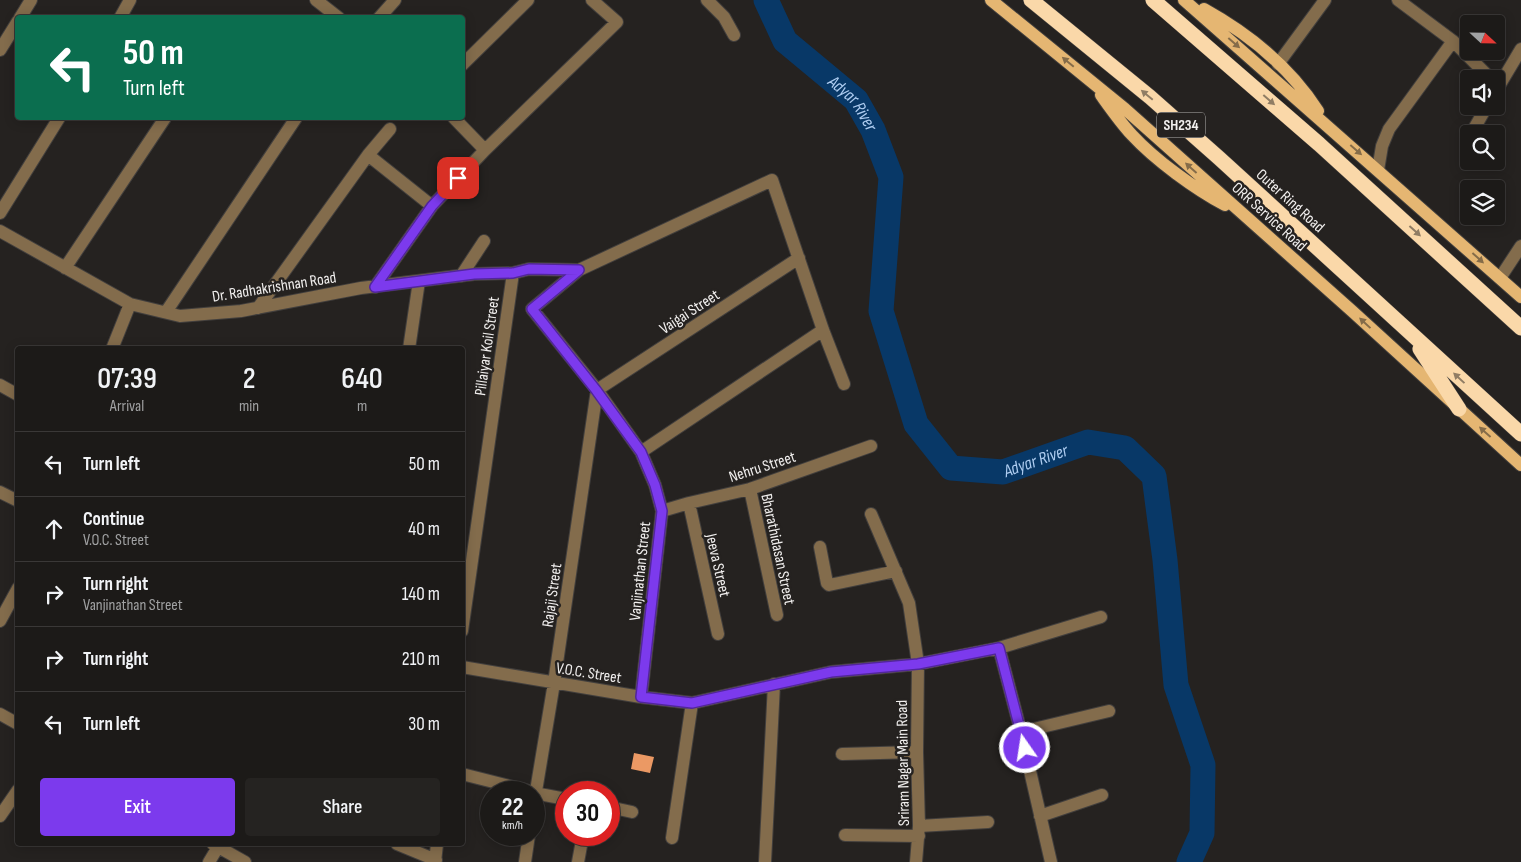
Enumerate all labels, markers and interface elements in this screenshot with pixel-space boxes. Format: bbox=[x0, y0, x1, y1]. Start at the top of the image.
north arrow bbox=[1460, 15, 1505, 60]
map controls bbox=[1460, 15, 1505, 225]
text: 50 m bbox=[123, 32, 184, 75]
icon: left bbox=[40, 35, 105, 100]
one-way arrow bbox=[1228, 37, 1240, 49]
one-way arrow bbox=[1062, 57, 1075, 68]
button: sound bbox=[1460, 70, 1505, 115]
water label: Adyar River bbox=[823, 71, 882, 136]
text: Turn left bbox=[123, 75, 185, 102]
one-way arrow bbox=[1140, 89, 1153, 100]
one-way arrow bbox=[1263, 95, 1276, 106]
road number: SH234 bbox=[1157, 112, 1205, 138]
button: search bbox=[1460, 125, 1505, 170]
one-way arrow bbox=[1349, 145, 1362, 156]
pin bbox=[437, 157, 479, 199]
one-way arrow bbox=[1186, 162, 1198, 174]
icon: arrive bbox=[444, 164, 472, 192]
street label: Outer Ring Road bbox=[1252, 165, 1328, 237]
street label: ORR Service Road bbox=[1228, 178, 1310, 256]
button: layers bbox=[1460, 180, 1505, 225]
one-way arrow bbox=[1409, 225, 1421, 237]
one-way arrow bbox=[1471, 252, 1483, 264]
street label: Dr. Radhakrishnan Road bbox=[211, 268, 338, 307]
street label: Vaigai Street bbox=[656, 286, 723, 339]
street label: Pillaiyar Koil Street bbox=[471, 295, 504, 397]
one-way arrow bbox=[1359, 317, 1371, 328]
text: 07:39 bbox=[97, 361, 157, 397]
text: 2 bbox=[243, 361, 255, 397]
text: 640 bbox=[341, 361, 383, 397]
one-way arrow bbox=[1454, 372, 1466, 384]
text: Arrival bbox=[110, 397, 144, 416]
text: min bbox=[239, 397, 259, 416]
text: m bbox=[357, 397, 367, 416]
one-way arrow bbox=[1479, 426, 1491, 438]
water label: Adyar River bbox=[1000, 440, 1072, 482]
street label: Nehru Street bbox=[727, 448, 798, 487]
icon: left bbox=[40, 450, 68, 478]
text: Turn left bbox=[83, 453, 140, 476]
text: 50 m bbox=[409, 453, 440, 476]
street label: Bharathidasan Street bbox=[756, 492, 799, 607]
text: Continue bbox=[83, 508, 144, 531]
icon: ahead bbox=[40, 515, 68, 543]
text: 40 m bbox=[408, 518, 440, 541]
street label: Vanjinathan Street bbox=[626, 521, 655, 622]
text: V.O.C. Street bbox=[83, 531, 149, 550]
street label: Jeeva Street bbox=[701, 531, 734, 599]
street label: Rajaji Street bbox=[539, 562, 566, 628]
text: Turn right bbox=[83, 573, 148, 596]
icon: right bbox=[40, 580, 68, 608]
text: 140 m bbox=[402, 583, 440, 606]
text: Vanjinathan Street bbox=[83, 596, 183, 615]
icon: right bbox=[40, 645, 68, 673]
text: Turn right bbox=[83, 648, 148, 671]
text: 210 m bbox=[402, 648, 440, 671]
street label: V.O.C. Street bbox=[555, 659, 623, 688]
street label: Sriram Nagar Main Road bbox=[893, 700, 914, 826]
icon: left bbox=[40, 710, 68, 738]
text: Turn left bbox=[83, 713, 140, 736]
text: 30 m bbox=[408, 713, 440, 736]
position arrow bbox=[998, 721, 1050, 773]
button: Exit bbox=[40, 778, 235, 836]
button: Share bbox=[245, 778, 440, 836]
speed limit sign: 30 bbox=[555, 781, 620, 846]
text: 22 bbox=[502, 792, 523, 823]
text: km/h bbox=[502, 818, 523, 833]

